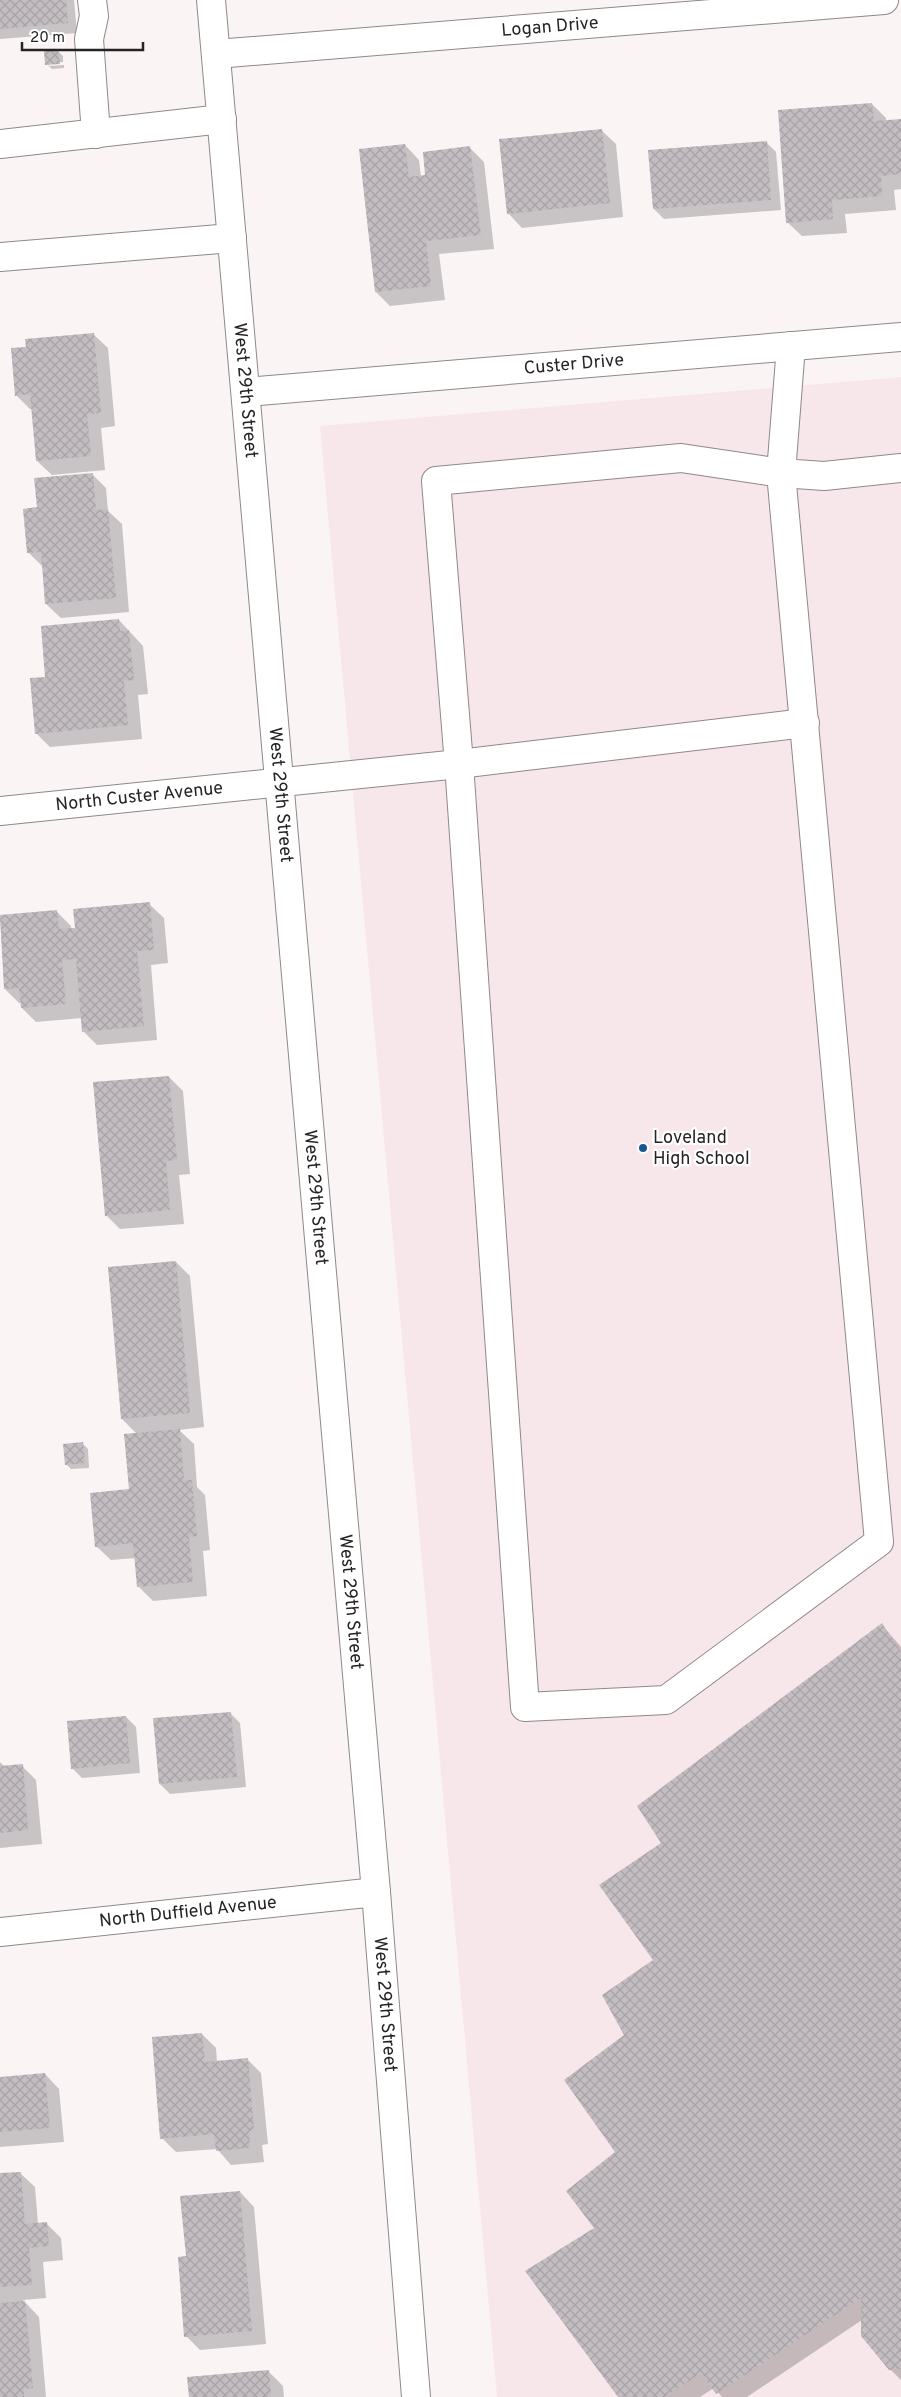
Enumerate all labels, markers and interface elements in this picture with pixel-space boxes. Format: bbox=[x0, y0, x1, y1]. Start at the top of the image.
street label: Logan Drive bbox=[500, 12, 599, 42]
scale bar bbox=[22, 20, 144, 52]
text: 20 m bbox=[30, 29, 65, 48]
street label: West 29th Street bbox=[228, 322, 262, 459]
street label: Custer Drive bbox=[523, 349, 625, 380]
street label: West 29th Street bbox=[263, 726, 298, 864]
street label: North Custer Avenue bbox=[54, 777, 224, 817]
place label: Loveland High School bbox=[653, 1127, 750, 1171]
street label: West 29th Street bbox=[298, 1129, 333, 1266]
marker: Loveland High School bbox=[637, 1142, 649, 1154]
street label: West 29th Street bbox=[333, 1533, 368, 1671]
street label: North Duffield Avenue bbox=[98, 1891, 278, 1933]
street label: West 29th Street bbox=[368, 1936, 402, 2073]

